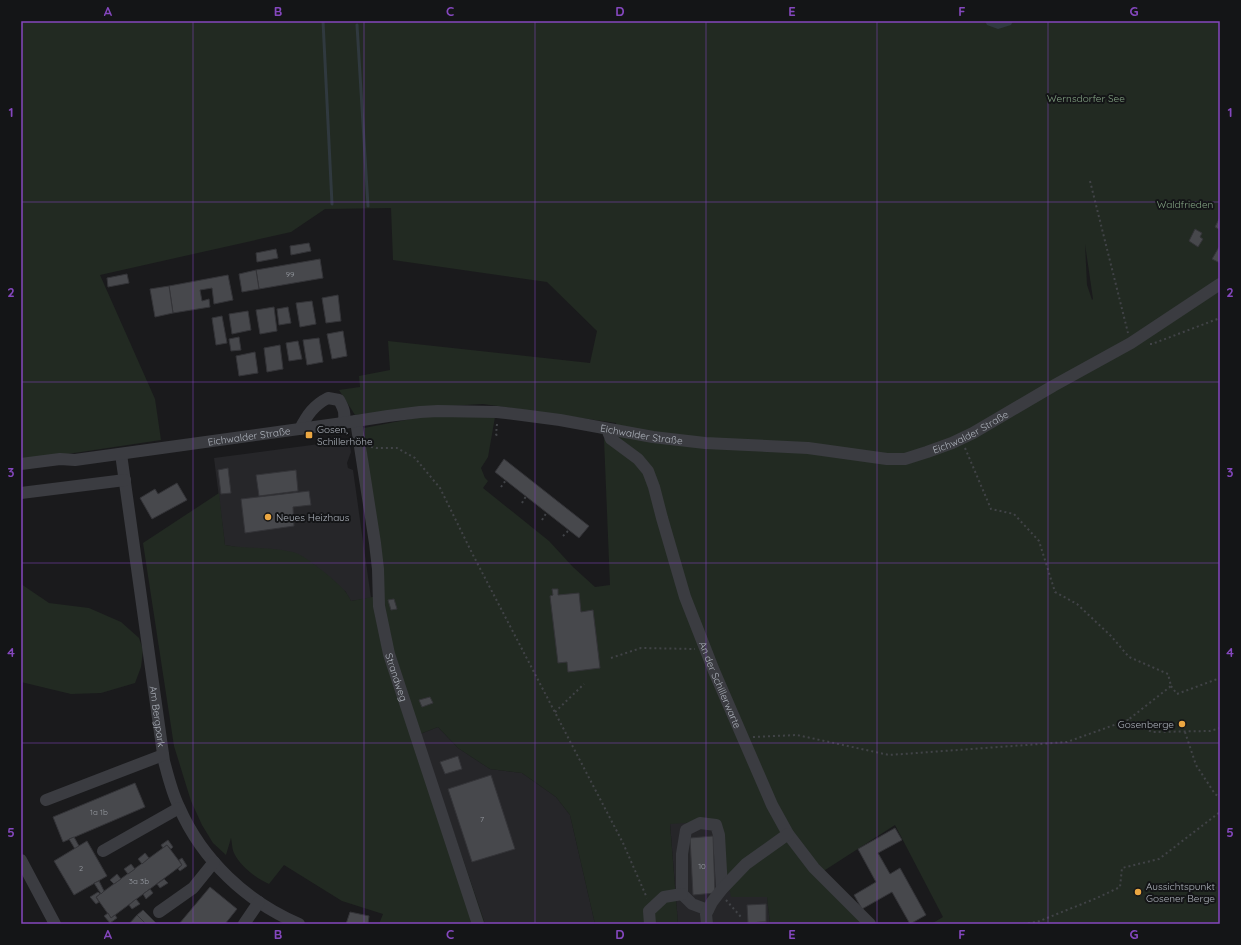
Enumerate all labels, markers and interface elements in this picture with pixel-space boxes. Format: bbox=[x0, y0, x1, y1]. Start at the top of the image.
text: A bbox=[104, 3, 113, 19]
text: B bbox=[274, 3, 282, 19]
text: C bbox=[446, 3, 454, 19]
text: D bbox=[615, 3, 625, 19]
text: E bbox=[788, 3, 796, 19]
text: F bbox=[958, 3, 966, 19]
text: G bbox=[1129, 3, 1139, 19]
park label: Wernsdorfer See bbox=[1047, 92, 1125, 105]
text: 1 bbox=[8, 104, 14, 120]
text: 1 bbox=[1227, 104, 1233, 120]
park label: Waldfrieden bbox=[1157, 198, 1213, 211]
house number: 99 bbox=[286, 269, 295, 279]
text: 2 bbox=[7, 284, 15, 300]
text: 2 bbox=[1226, 284, 1234, 300]
street label: Eichwalder Straße bbox=[931, 408, 1011, 456]
street label: Eichwalder Straße bbox=[599, 421, 684, 447]
place label: Gosen, Schillerhöhe bbox=[317, 423, 373, 448]
street label: Eichwalder Straße bbox=[207, 424, 292, 449]
marker: Gosen, Schillerhöhe bbox=[304, 430, 314, 440]
text: 3 bbox=[8, 464, 15, 480]
text: 3 bbox=[1227, 464, 1234, 480]
place label: Neues Heizhaus bbox=[276, 511, 350, 524]
marker: Neues Heizhaus bbox=[263, 512, 273, 522]
street label: An der Schillerwarte bbox=[696, 640, 744, 731]
text: 4 bbox=[7, 644, 15, 660]
text: 4 bbox=[1226, 644, 1234, 660]
street label: Strandweg bbox=[382, 651, 410, 703]
street label: Am Bergpark bbox=[147, 685, 168, 748]
place label: Gosenberge bbox=[1118, 718, 1174, 731]
marker: Gosenberge bbox=[1177, 719, 1187, 729]
house number: 1a 1b bbox=[90, 807, 108, 817]
house number: 7 bbox=[480, 814, 484, 824]
text: 5 bbox=[7, 824, 15, 840]
text: 5 bbox=[1226, 824, 1234, 840]
house number: 10 bbox=[698, 861, 706, 871]
house number: 2 bbox=[79, 863, 84, 873]
house number: 3a 3b bbox=[129, 876, 149, 886]
place label: Aussichtspunkt Gosener Berge bbox=[1146, 880, 1216, 905]
marker: Aussichtspunkt Gosener Berge bbox=[1133, 887, 1143, 897]
text: A bbox=[104, 926, 113, 942]
text: B bbox=[274, 926, 282, 942]
text: C bbox=[446, 926, 454, 942]
text: D bbox=[615, 926, 625, 942]
text: E bbox=[788, 926, 796, 942]
text: F bbox=[958, 926, 966, 942]
text: G bbox=[1129, 926, 1139, 942]

